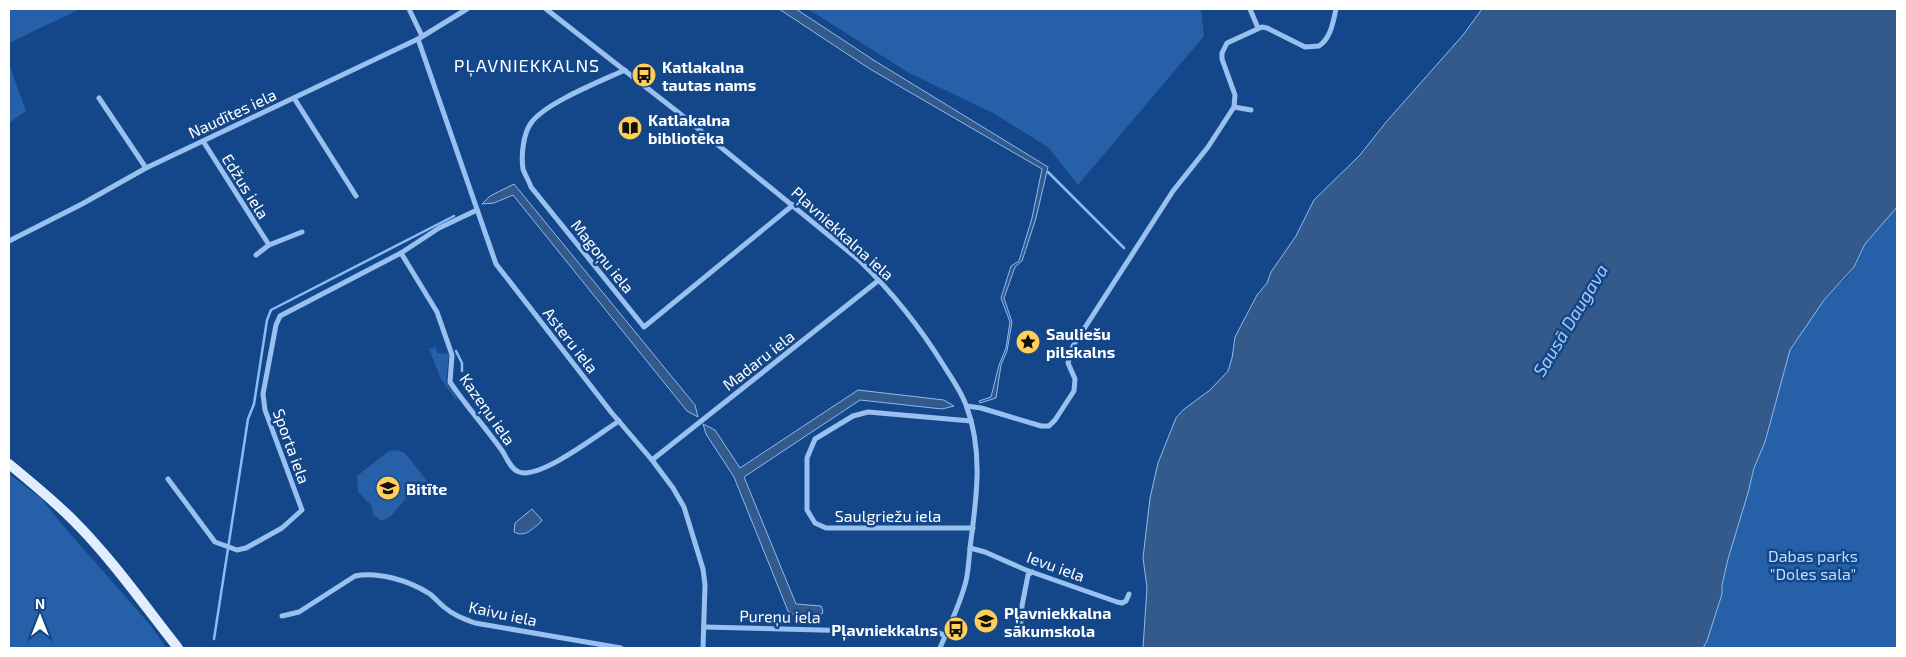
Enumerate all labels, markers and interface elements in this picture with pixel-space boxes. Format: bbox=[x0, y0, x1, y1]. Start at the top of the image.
district label: PĻAVNIEKKALNS bbox=[454, 54, 600, 78]
place label: Katlakalna tautas nams bbox=[662, 57, 756, 94]
bus stop icon: Katlakalna tautas nams bbox=[631, 62, 657, 88]
street label: Naudītes iela bbox=[185, 84, 279, 142]
place label: Katlakalna bibliotēka bbox=[648, 110, 730, 147]
library icon: Katlakalna bibliotēka bbox=[617, 115, 643, 141]
street label: Edžus iela bbox=[219, 150, 273, 222]
street label: Pļavniekkalna iela bbox=[787, 182, 898, 285]
street label: Magoņu iela bbox=[566, 215, 638, 298]
water label: Sausā Daugava bbox=[1528, 260, 1612, 380]
street label: Asteru iela bbox=[540, 303, 602, 377]
place label: Sauliešu pilskalns bbox=[1046, 324, 1115, 361]
street label: Madaru iela bbox=[718, 326, 798, 394]
place icon: Sauliešu pilskalns bbox=[1015, 329, 1041, 355]
street label: Kazeņu iela bbox=[455, 370, 520, 450]
street label: Sporta iela bbox=[270, 406, 314, 486]
school or university icon: Bitīte bbox=[375, 475, 401, 501]
place label: Bitīte bbox=[406, 479, 447, 498]
street label: Saulgriežu iela bbox=[835, 506, 941, 525]
park label: Dabas parks "Doles sala" bbox=[1768, 546, 1858, 583]
street label: Ievu iela bbox=[1025, 547, 1087, 585]
north arrow bbox=[15, 592, 65, 642]
text: N bbox=[35, 595, 45, 612]
street label: Kaivu iela bbox=[467, 596, 539, 630]
place label: Pļavniekkalna sākumskola bbox=[1004, 603, 1111, 640]
street label: Pureņu iela bbox=[739, 606, 821, 628]
school or university icon: Pļavniekkalna sākumskola bbox=[973, 608, 999, 634]
bus stop icon: Pļavniekkalns bbox=[943, 616, 969, 642]
place label: Pļavniekkalns bbox=[831, 620, 938, 641]

